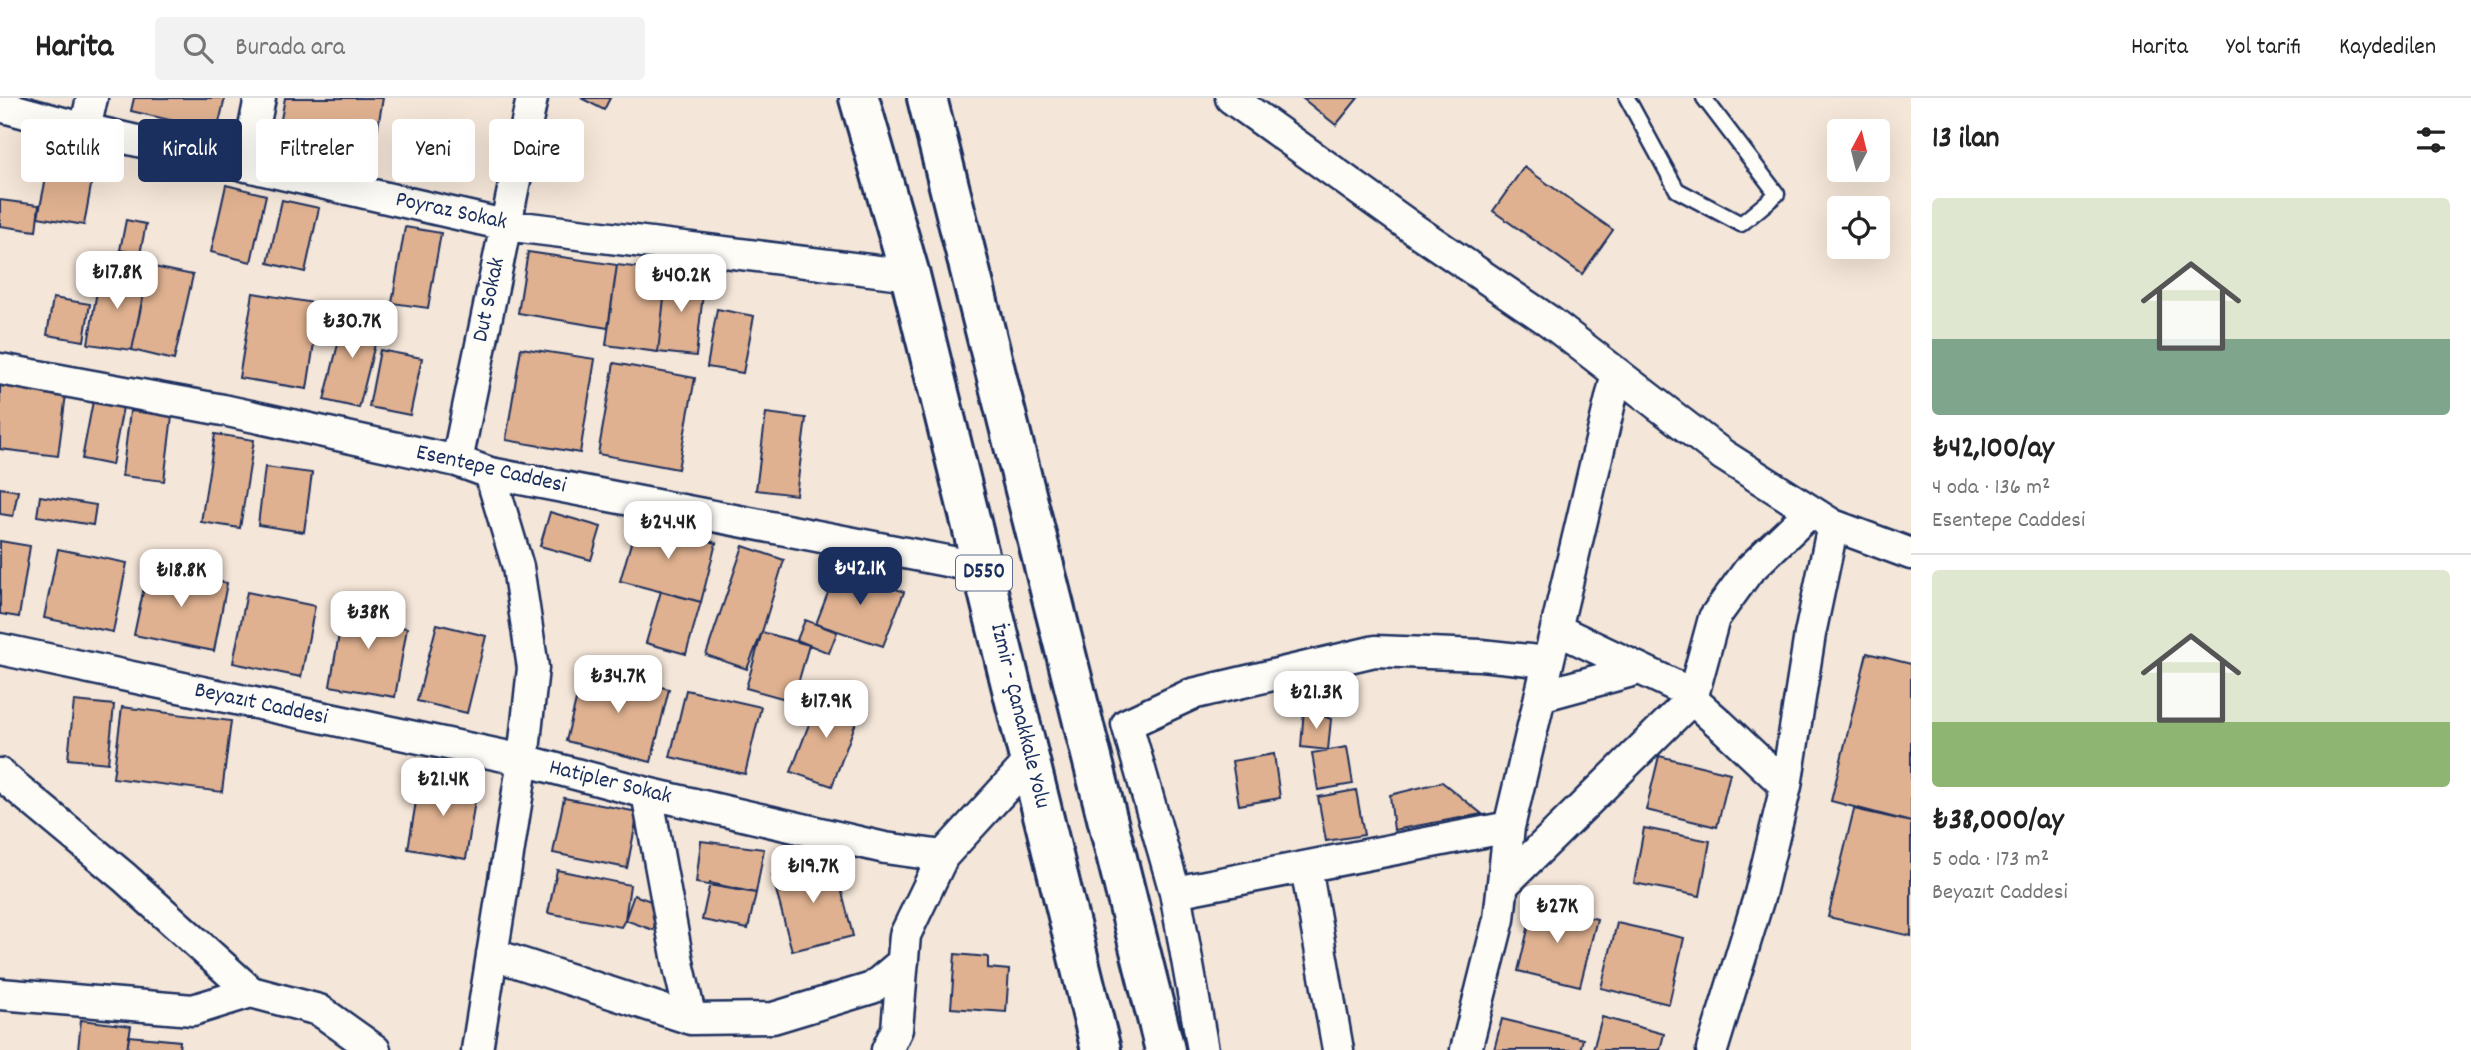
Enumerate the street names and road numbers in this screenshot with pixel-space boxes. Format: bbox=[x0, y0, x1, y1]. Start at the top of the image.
street label: Poyraz Sokak bbox=[392, 184, 510, 240]
street label: Dut Sokak bbox=[465, 255, 515, 345]
street label: Esentepe Caddesi bbox=[413, 437, 569, 503]
road number: D550 bbox=[956, 556, 1012, 590]
street label: İzmir - Çanakkale Yolu bbox=[980, 620, 1058, 812]
street label: Beyazıt Caddesi bbox=[191, 675, 331, 735]
street label: Hatipler Sokak bbox=[545, 752, 675, 814]

